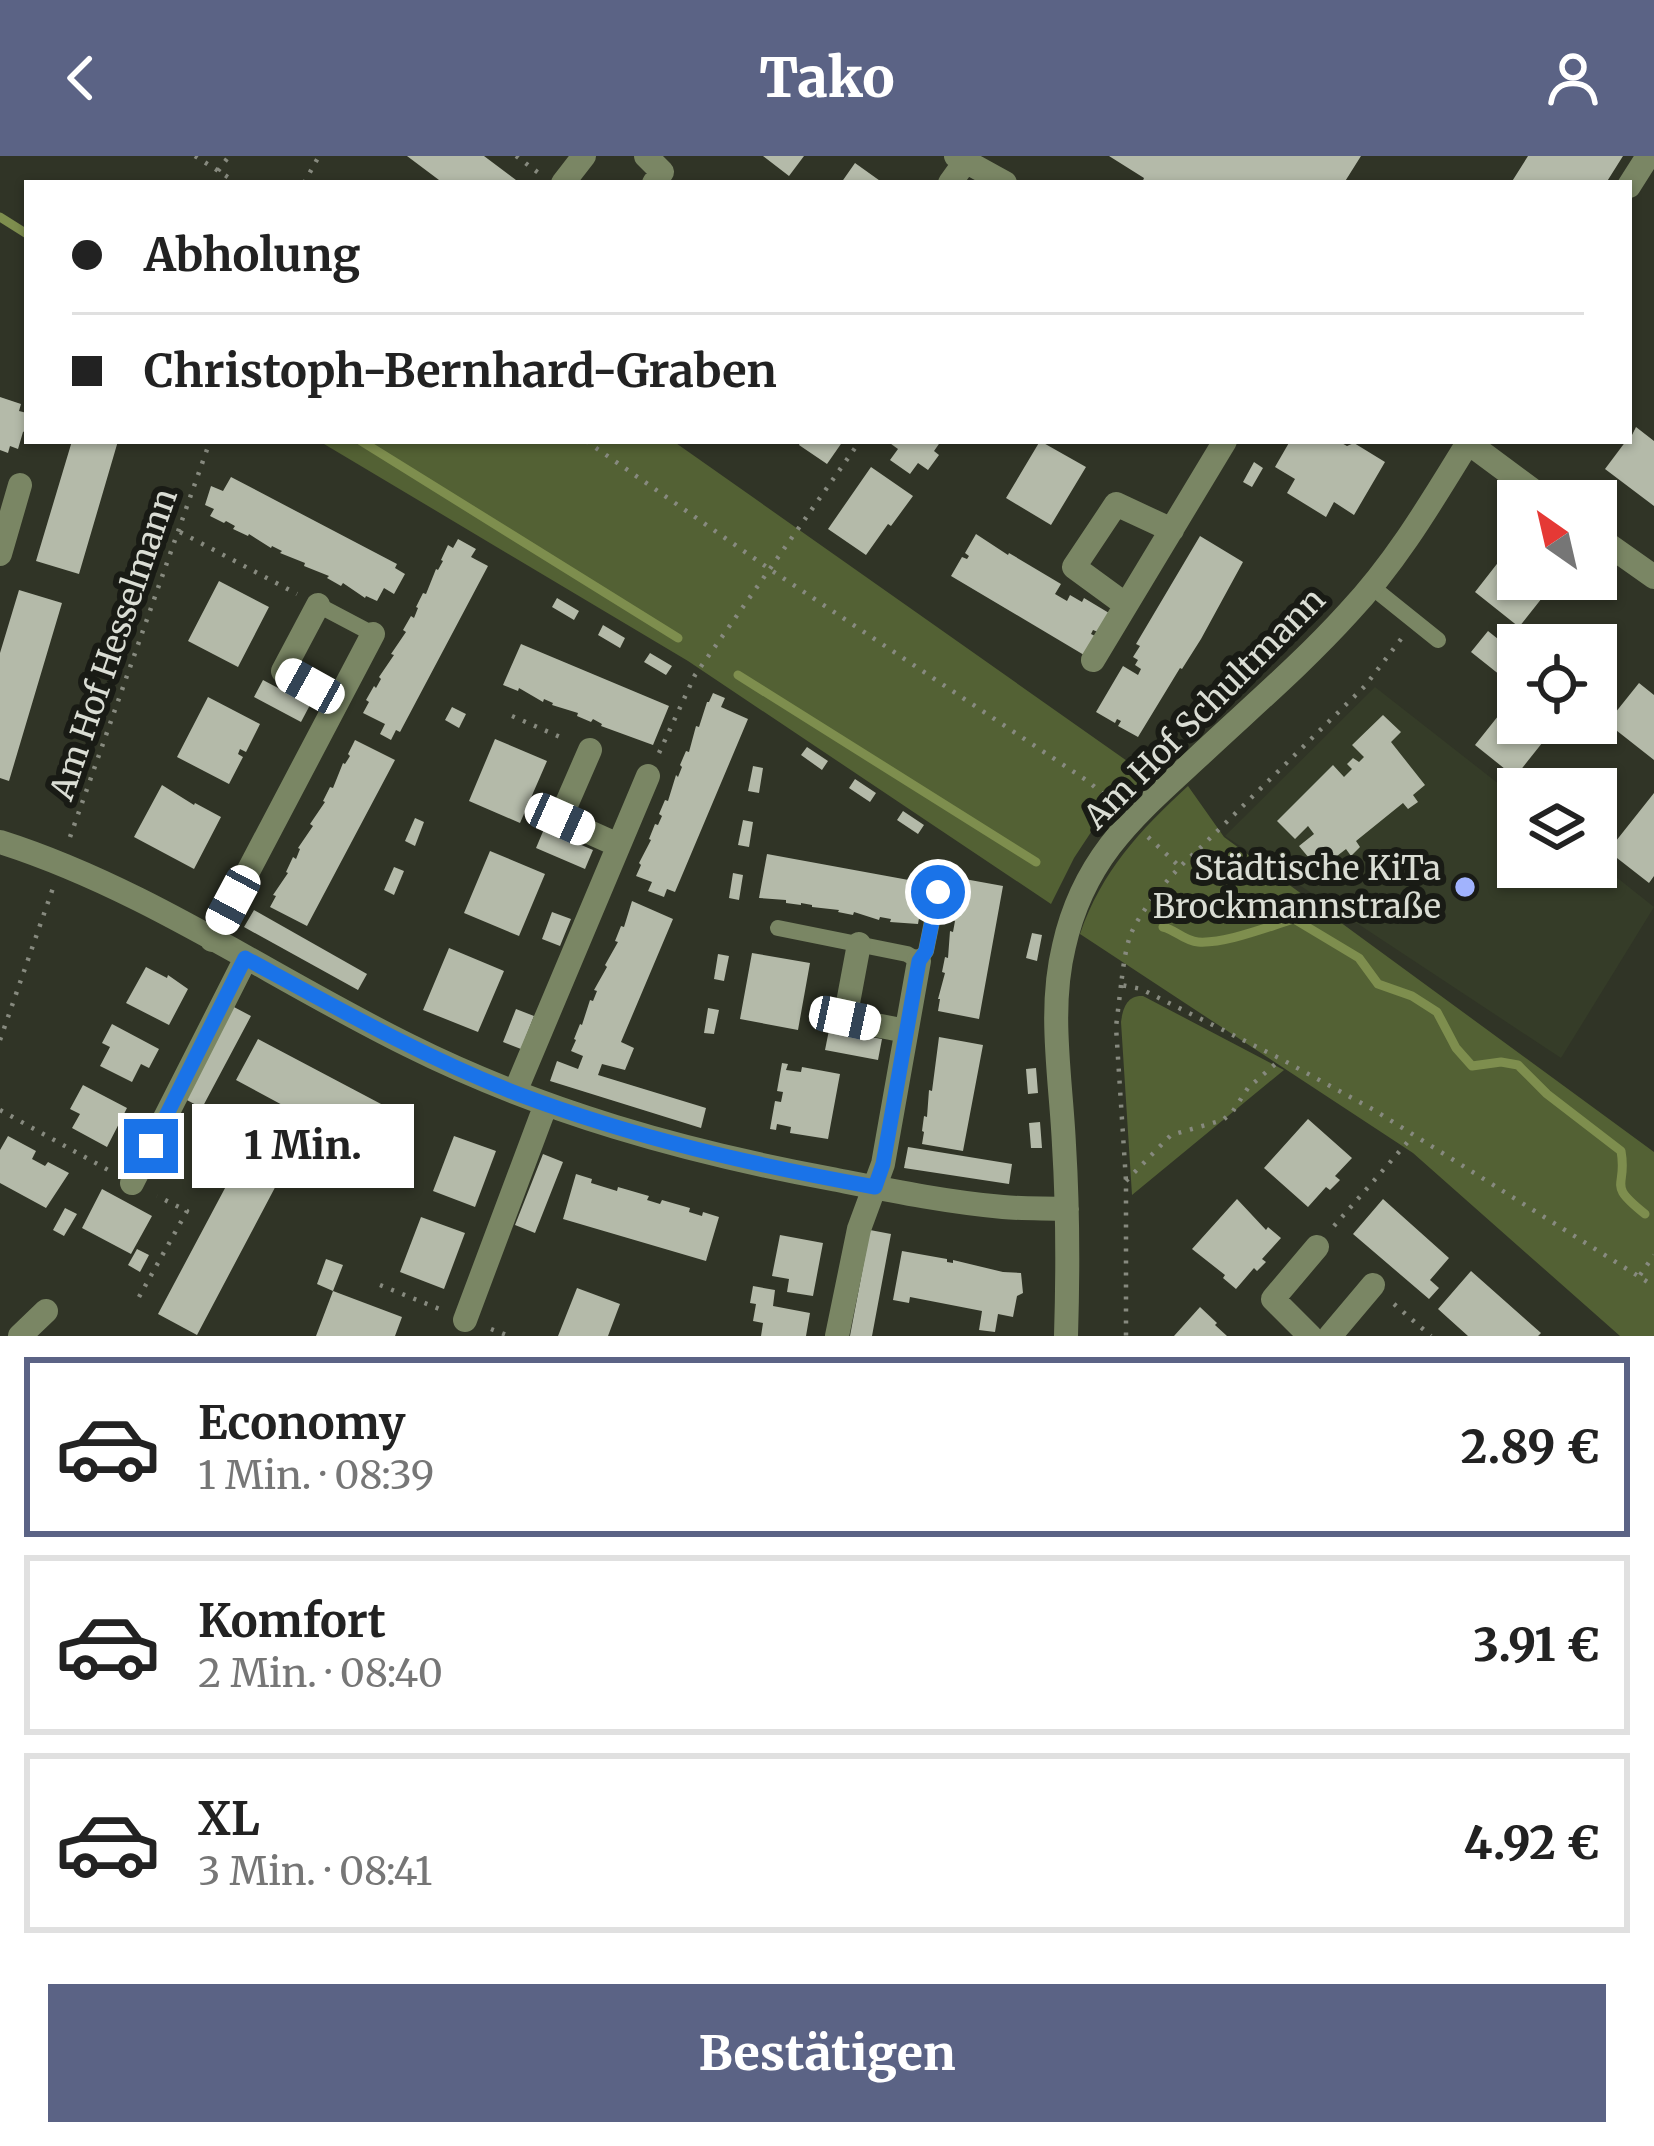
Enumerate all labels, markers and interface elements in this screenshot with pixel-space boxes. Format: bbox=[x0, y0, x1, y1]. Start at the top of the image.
text: Tako bbox=[759, 44, 895, 112]
icon: back bbox=[48, 45, 114, 111]
icon: person bbox=[1540, 45, 1606, 111]
text: Abholung bbox=[144, 227, 360, 283]
text: Christoph-Bernhard-Graben bbox=[144, 343, 777, 399]
north arrow bbox=[1497, 480, 1617, 600]
map controls bbox=[1497, 480, 1617, 888]
street label: Am Hof Hesselmann bbox=[41, 483, 186, 806]
street label: Am Hof Schultmann bbox=[1075, 579, 1334, 838]
button: locate bbox=[1497, 624, 1617, 744]
car bbox=[270, 653, 350, 719]
button: layers bbox=[1497, 768, 1617, 888]
car bbox=[520, 788, 600, 850]
place label: Städtische KiTa Brockmannstraße bbox=[1153, 848, 1441, 927]
car bbox=[200, 860, 266, 940]
route start bbox=[911, 865, 965, 919]
marker: Städtische KiTa Brockmannstraße bbox=[1452, 874, 1478, 900]
car bbox=[806, 993, 884, 1043]
callout: 1 Min. bbox=[193, 1104, 415, 1188]
route end bbox=[124, 1119, 178, 1173]
text: 1 Min. bbox=[244, 1121, 362, 1170]
icon: car bbox=[54, 1393, 162, 1501]
text: Economy bbox=[198, 1395, 406, 1451]
text: 2.89 € bbox=[1461, 1419, 1600, 1475]
text: 1 Min. · 08:39 bbox=[198, 1451, 434, 1500]
icon: car bbox=[54, 1591, 162, 1699]
text: Komfort bbox=[198, 1593, 386, 1649]
text: 3.91 € bbox=[1473, 1617, 1600, 1673]
text: 2 Min. · 08:40 bbox=[198, 1649, 443, 1698]
icon: car bbox=[54, 1789, 162, 1897]
text: XL bbox=[198, 1791, 260, 1847]
text: 4.92 € bbox=[1464, 1815, 1600, 1871]
text: 3 Min. · 08:41 bbox=[198, 1847, 432, 1896]
button: Bestätigen bbox=[48, 1984, 1606, 2122]

